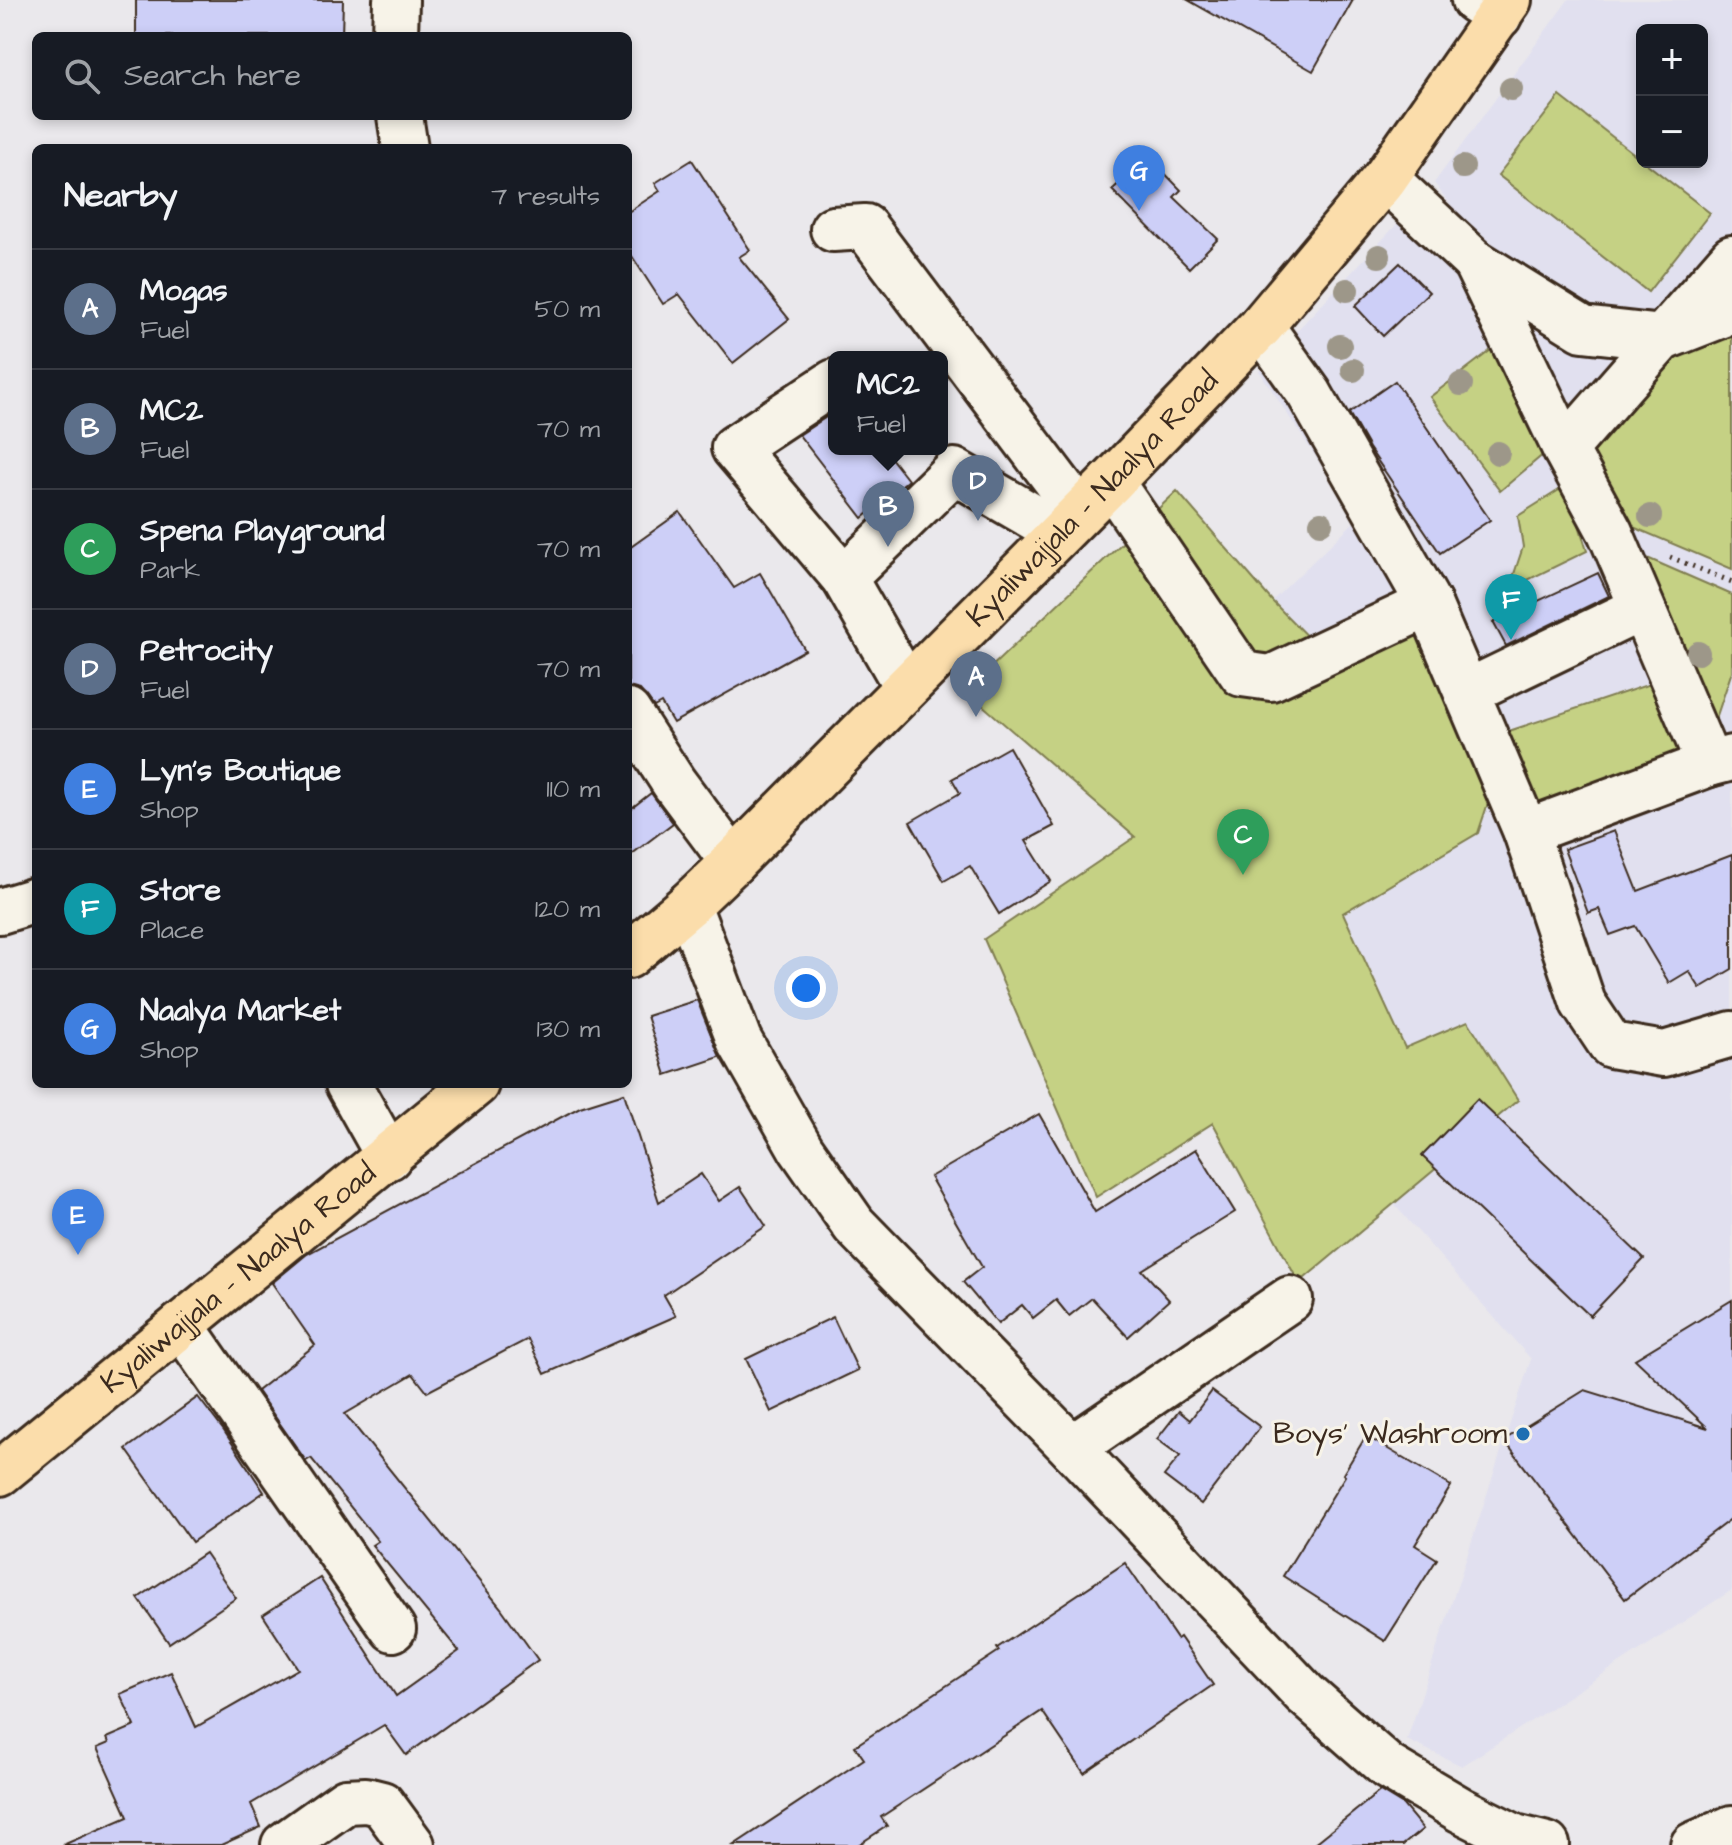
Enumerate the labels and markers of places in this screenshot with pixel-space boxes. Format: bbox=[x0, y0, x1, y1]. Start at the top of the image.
pin: G bbox=[1113, 145, 1165, 211]
pin: D bbox=[952, 455, 1004, 521]
pin: B bbox=[862, 481, 914, 547]
pin: F bbox=[1485, 574, 1537, 640]
pin: A bbox=[950, 651, 1002, 717]
pin: C bbox=[1217, 809, 1269, 875]
pin: E bbox=[52, 1189, 104, 1255]
place label: Boys' Washroom bbox=[1273, 1413, 1508, 1456]
marker: Boys' Washroom bbox=[1514, 1425, 1532, 1443]

